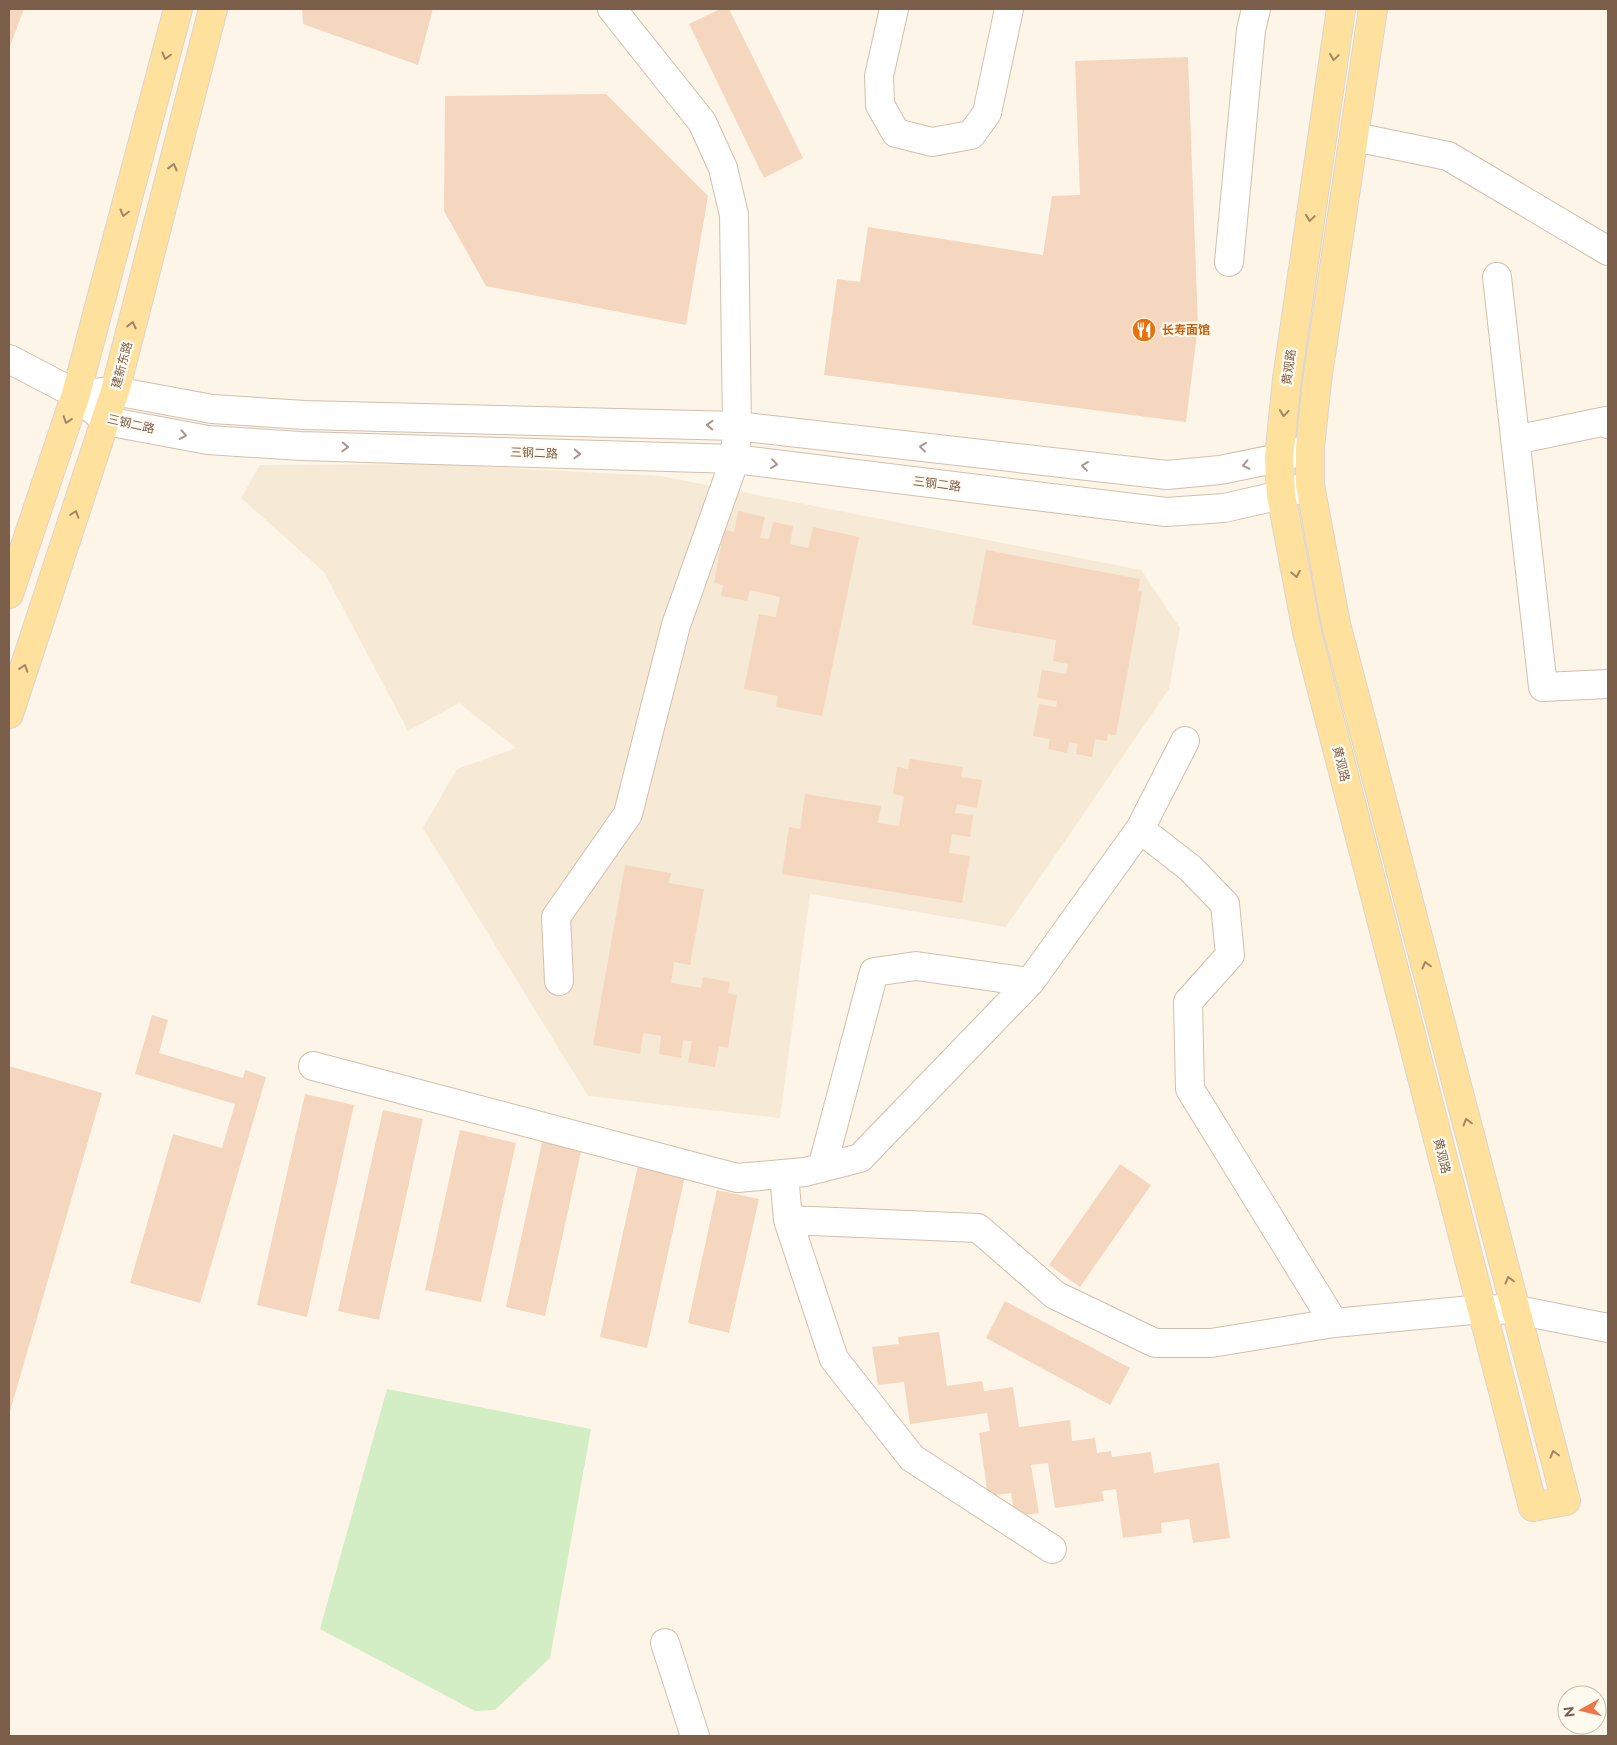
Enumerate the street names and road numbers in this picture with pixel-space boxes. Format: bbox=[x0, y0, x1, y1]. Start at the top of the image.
street label: 建新东路 bbox=[109, 340, 135, 390]
street label: 黄观路 bbox=[1280, 348, 1298, 386]
street label: 三钢二路 bbox=[106, 412, 156, 436]
street label: 三钢二路 bbox=[510, 445, 558, 461]
street label: 三钢二路 bbox=[912, 474, 962, 494]
street label: 黄观路 bbox=[1330, 745, 1352, 783]
street label: 黄观路 bbox=[1431, 1137, 1453, 1175]

